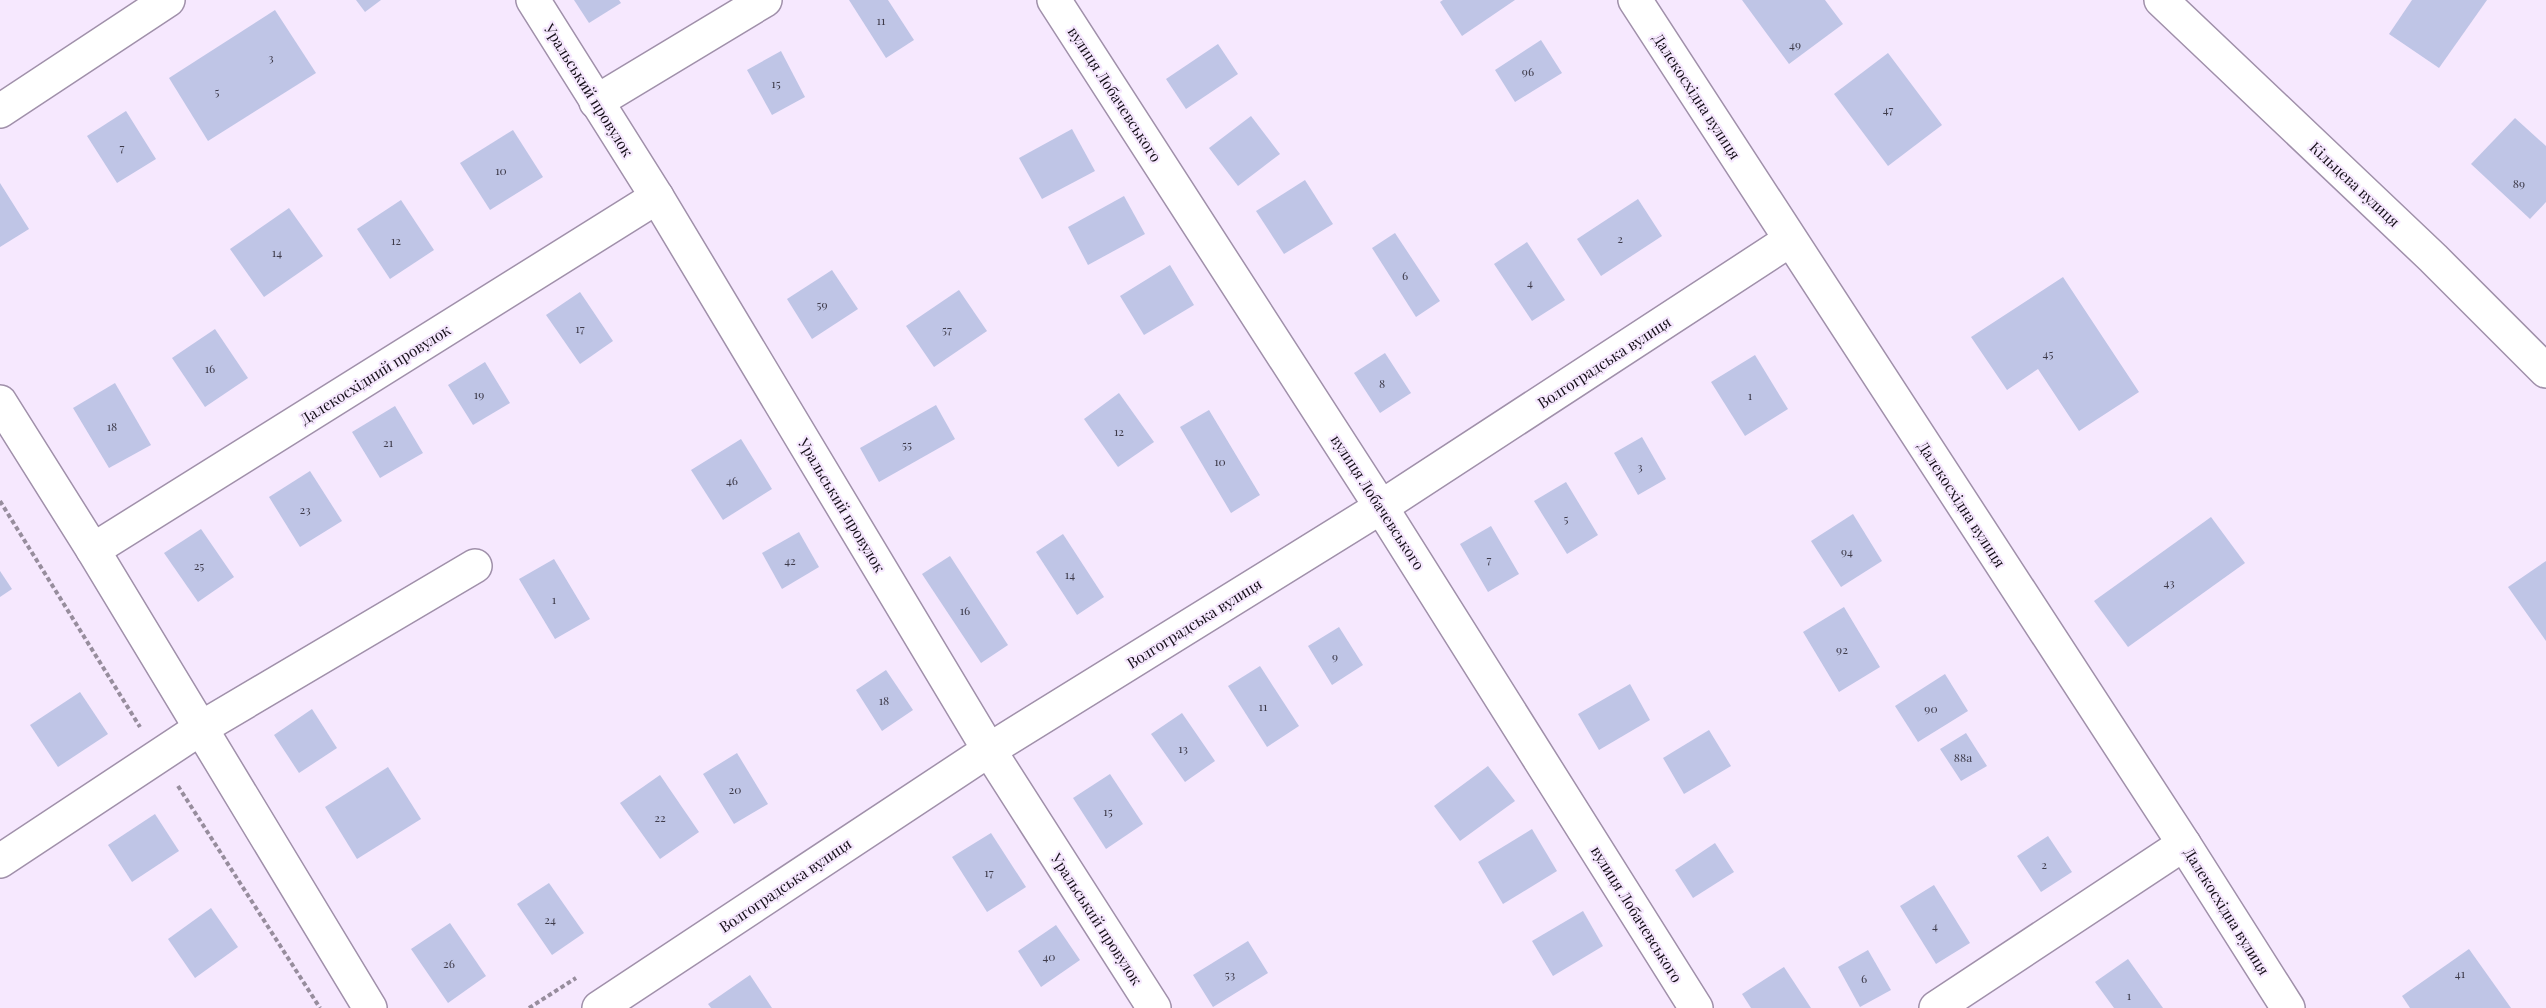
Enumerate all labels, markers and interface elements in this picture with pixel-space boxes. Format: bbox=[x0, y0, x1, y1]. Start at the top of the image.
house number: 11 bbox=[877, 12, 886, 28]
street label: Уральський провулок bbox=[539, 19, 638, 161]
street label: вулиця Лобачевського bbox=[1064, 22, 1166, 166]
street label: Далекосхідна вулиця bbox=[1649, 29, 1745, 163]
house number: 49 bbox=[1789, 36, 1801, 52]
house number: 3 bbox=[268, 49, 274, 65]
house number: 96 bbox=[1522, 63, 1534, 79]
house number: 15 bbox=[771, 75, 781, 91]
house number: 5 bbox=[215, 83, 220, 99]
house number: 47 bbox=[1883, 101, 1893, 117]
street label: Кільцева вулиця bbox=[2306, 137, 2404, 231]
house number: 7 bbox=[120, 139, 125, 155]
house number: 10 bbox=[495, 162, 507, 178]
house number: 89 bbox=[2513, 175, 2525, 191]
house number: 2 bbox=[1617, 230, 1623, 246]
house number: 12 bbox=[391, 232, 401, 248]
house number: 14 bbox=[272, 244, 282, 260]
house number: 6 bbox=[1402, 267, 1408, 283]
house number: 4 bbox=[1527, 274, 1533, 290]
house number: 59 bbox=[816, 296, 828, 312]
street label: Волгоградська вулиця bbox=[1533, 311, 1675, 413]
street label: Далекосхідний провулок bbox=[296, 319, 454, 429]
house number: 17 bbox=[575, 320, 585, 336]
house number: 57 bbox=[942, 321, 952, 337]
house number: 45 bbox=[2043, 345, 2053, 361]
house number: 16 bbox=[205, 360, 215, 376]
house number: 8 bbox=[1379, 375, 1385, 391]
house number: 19 bbox=[474, 386, 484, 402]
house number: 1 bbox=[1748, 387, 1753, 403]
house number: 18 bbox=[107, 418, 117, 434]
house number: 12 bbox=[1114, 423, 1124, 439]
street label: вулиця Лобачевського bbox=[1327, 430, 1429, 574]
street label: Уральський провулок bbox=[793, 433, 890, 576]
house number: 21 bbox=[383, 434, 394, 450]
house number: 55 bbox=[902, 436, 912, 452]
street label: Далекосхідна вулиця bbox=[1914, 437, 2010, 571]
house number: 10 bbox=[1214, 453, 1226, 469]
house number: 3 bbox=[1637, 458, 1643, 474]
house number: 46 bbox=[726, 472, 738, 488]
house number: 23 bbox=[299, 501, 311, 517]
house number: 5 bbox=[1564, 510, 1569, 526]
house number: 94 bbox=[1841, 543, 1853, 559]
house number: 7 bbox=[1487, 551, 1492, 567]
house number: 42 bbox=[784, 552, 796, 568]
house number: 25 bbox=[194, 557, 204, 573]
house number: 14 bbox=[1065, 566, 1075, 582]
street label: Волгоградська вулиця bbox=[1123, 573, 1265, 673]
house number: 43 bbox=[2163, 574, 2175, 590]
house number: 1 bbox=[552, 591, 557, 607]
house number: 16 bbox=[960, 602, 970, 618]
house number: 92 bbox=[1836, 641, 1848, 657]
house number: 9 bbox=[1332, 648, 1338, 664]
house number: 18 bbox=[879, 692, 889, 708]
house number: 11 bbox=[1259, 698, 1268, 714]
house number: 90 bbox=[1924, 700, 1938, 716]
house number: 13 bbox=[1178, 740, 1188, 756]
house number: 88а bbox=[1954, 749, 1972, 765]
house number: 20 bbox=[729, 781, 741, 797]
house number: 15 bbox=[1103, 803, 1113, 819]
house number: 22 bbox=[654, 809, 666, 825]
street label: Волгоградська вулиця bbox=[715, 833, 855, 937]
street label: вулиця Лобачевського bbox=[1587, 842, 1687, 986]
street label: Далекосхідна вулиця bbox=[2180, 844, 2274, 978]
street label: Уральський провулок bbox=[1046, 848, 1147, 989]
house number: 2 bbox=[2041, 856, 2047, 872]
house number: 17 bbox=[984, 864, 994, 880]
house number: 24 bbox=[544, 911, 556, 927]
house number: 4 bbox=[1932, 917, 1938, 933]
house number: 40 bbox=[1042, 948, 1056, 964]
house number: 26 bbox=[443, 955, 455, 971]
house number: 41 bbox=[2455, 965, 2466, 981]
house number: 53 bbox=[1225, 966, 1235, 982]
house number: 6 bbox=[1861, 970, 1867, 986]
house number: 1 bbox=[2127, 987, 2132, 1003]

